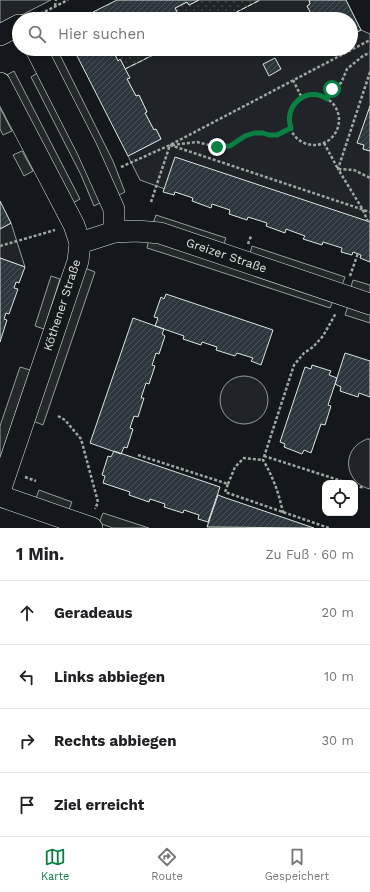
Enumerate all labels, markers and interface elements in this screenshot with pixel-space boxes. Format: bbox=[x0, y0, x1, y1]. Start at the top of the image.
search box bbox=[12, 12, 358, 56]
icon: search bbox=[26, 23, 48, 45]
text: Hier suchen bbox=[58, 25, 145, 43]
route start bbox=[323, 80, 341, 98]
route end bbox=[208, 138, 226, 156]
street label: Greizer Straße bbox=[184, 235, 269, 276]
street label: Köthener Straße bbox=[41, 257, 83, 353]
map controls bbox=[322, 480, 358, 516]
button: locate bbox=[322, 480, 358, 516]
text: 1 Min. bbox=[16, 544, 64, 564]
text: Zu Fuß · 60 m bbox=[266, 547, 354, 562]
icon: ahead bbox=[16, 602, 38, 624]
text: Geradeaus bbox=[54, 604, 133, 622]
text: 20 m bbox=[322, 605, 354, 620]
icon: left bbox=[16, 666, 38, 688]
text: Links abbiegen bbox=[54, 668, 165, 686]
text: 10 m bbox=[324, 669, 354, 684]
icon: right bbox=[16, 730, 38, 752]
text: Rechts abbiegen bbox=[54, 732, 176, 750]
text: 30 m bbox=[322, 733, 354, 748]
icon: arrive bbox=[16, 794, 38, 816]
text: Ziel erreicht bbox=[54, 796, 144, 814]
tab: Karte bbox=[41, 846, 69, 883]
tab: Route bbox=[151, 846, 183, 883]
tab: Gespeichert bbox=[265, 846, 329, 883]

